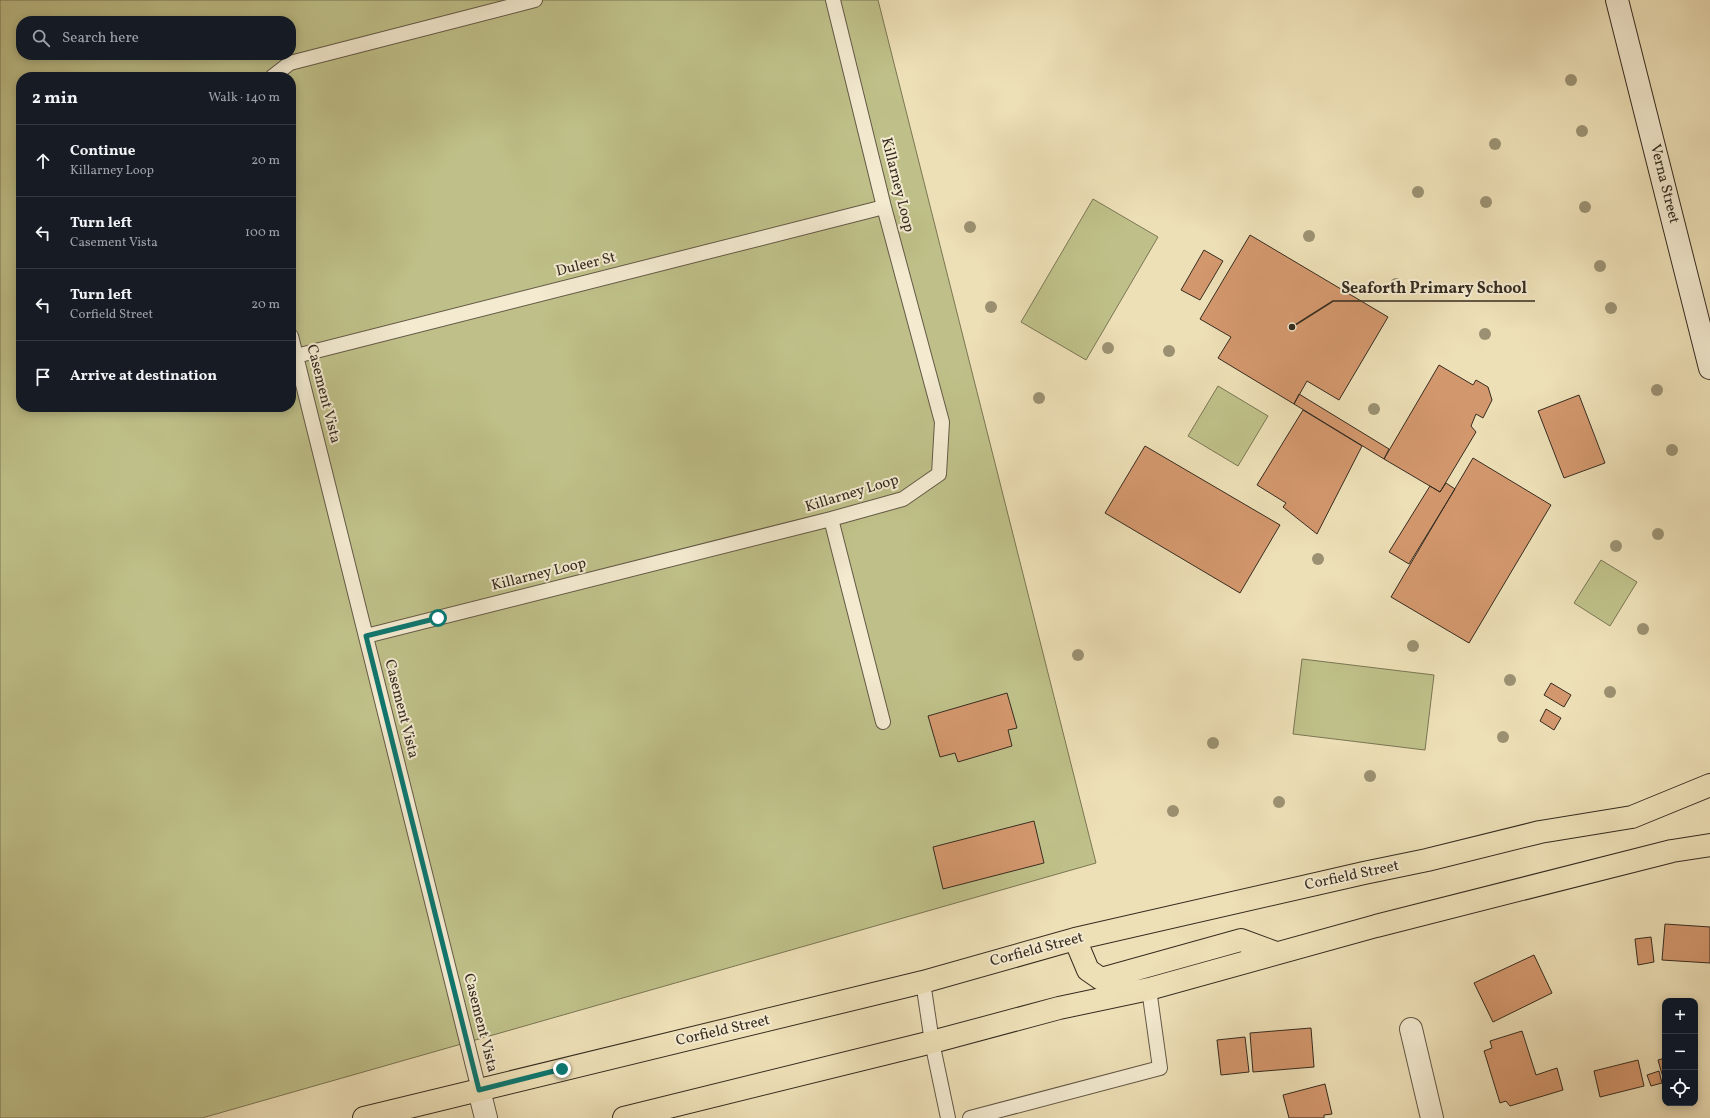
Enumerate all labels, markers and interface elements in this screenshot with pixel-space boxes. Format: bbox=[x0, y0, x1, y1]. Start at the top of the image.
search box bbox=[16, 16, 296, 60]
icon: search bbox=[30, 27, 52, 49]
text: Search here bbox=[62, 28, 139, 49]
text: 2 min bbox=[32, 87, 78, 110]
text: Walk · 140 m bbox=[208, 89, 280, 107]
street label: Killarney Loop bbox=[875, 135, 919, 235]
text: Continue bbox=[70, 141, 135, 162]
street label: Verna Street bbox=[1644, 142, 1684, 226]
icon: ahead bbox=[32, 150, 54, 172]
text: 20 m bbox=[251, 152, 280, 170]
text: Killarney Loop bbox=[70, 162, 154, 180]
text: Turn left bbox=[70, 213, 132, 234]
icon: left bbox=[32, 222, 54, 244]
text: 100 m bbox=[245, 224, 280, 242]
text: Casement Vista bbox=[70, 234, 158, 252]
street label: Duleer St bbox=[554, 247, 618, 283]
callout: Seaforth Primary School bbox=[1333, 273, 1535, 301]
text: Seaforth Primary School bbox=[1341, 278, 1527, 300]
text: Turn left bbox=[70, 285, 132, 306]
icon: left bbox=[32, 294, 54, 316]
text: 20 m bbox=[251, 296, 280, 314]
text: Corfield Street bbox=[70, 306, 153, 324]
street label: Casement Vista bbox=[301, 342, 345, 446]
icon: arrive bbox=[32, 366, 54, 388]
text: Arrive at destination bbox=[70, 366, 217, 387]
street label: Killarney Loop bbox=[803, 470, 901, 518]
street label: Killarney Loop bbox=[489, 553, 589, 597]
route start bbox=[429, 609, 447, 627]
street label: Casement Vista bbox=[379, 657, 423, 761]
street label: Corfield Street bbox=[1303, 856, 1401, 896]
street label: Corfield Street bbox=[988, 927, 1086, 973]
street label: Casement Vista bbox=[458, 971, 502, 1075]
map controls bbox=[1662, 998, 1698, 1106]
button: + bbox=[1662, 998, 1698, 1034]
street label: Corfield Street bbox=[674, 1010, 772, 1052]
button: − bbox=[1662, 1034, 1698, 1070]
route end bbox=[553, 1060, 571, 1078]
button: locate bbox=[1662, 1070, 1698, 1106]

